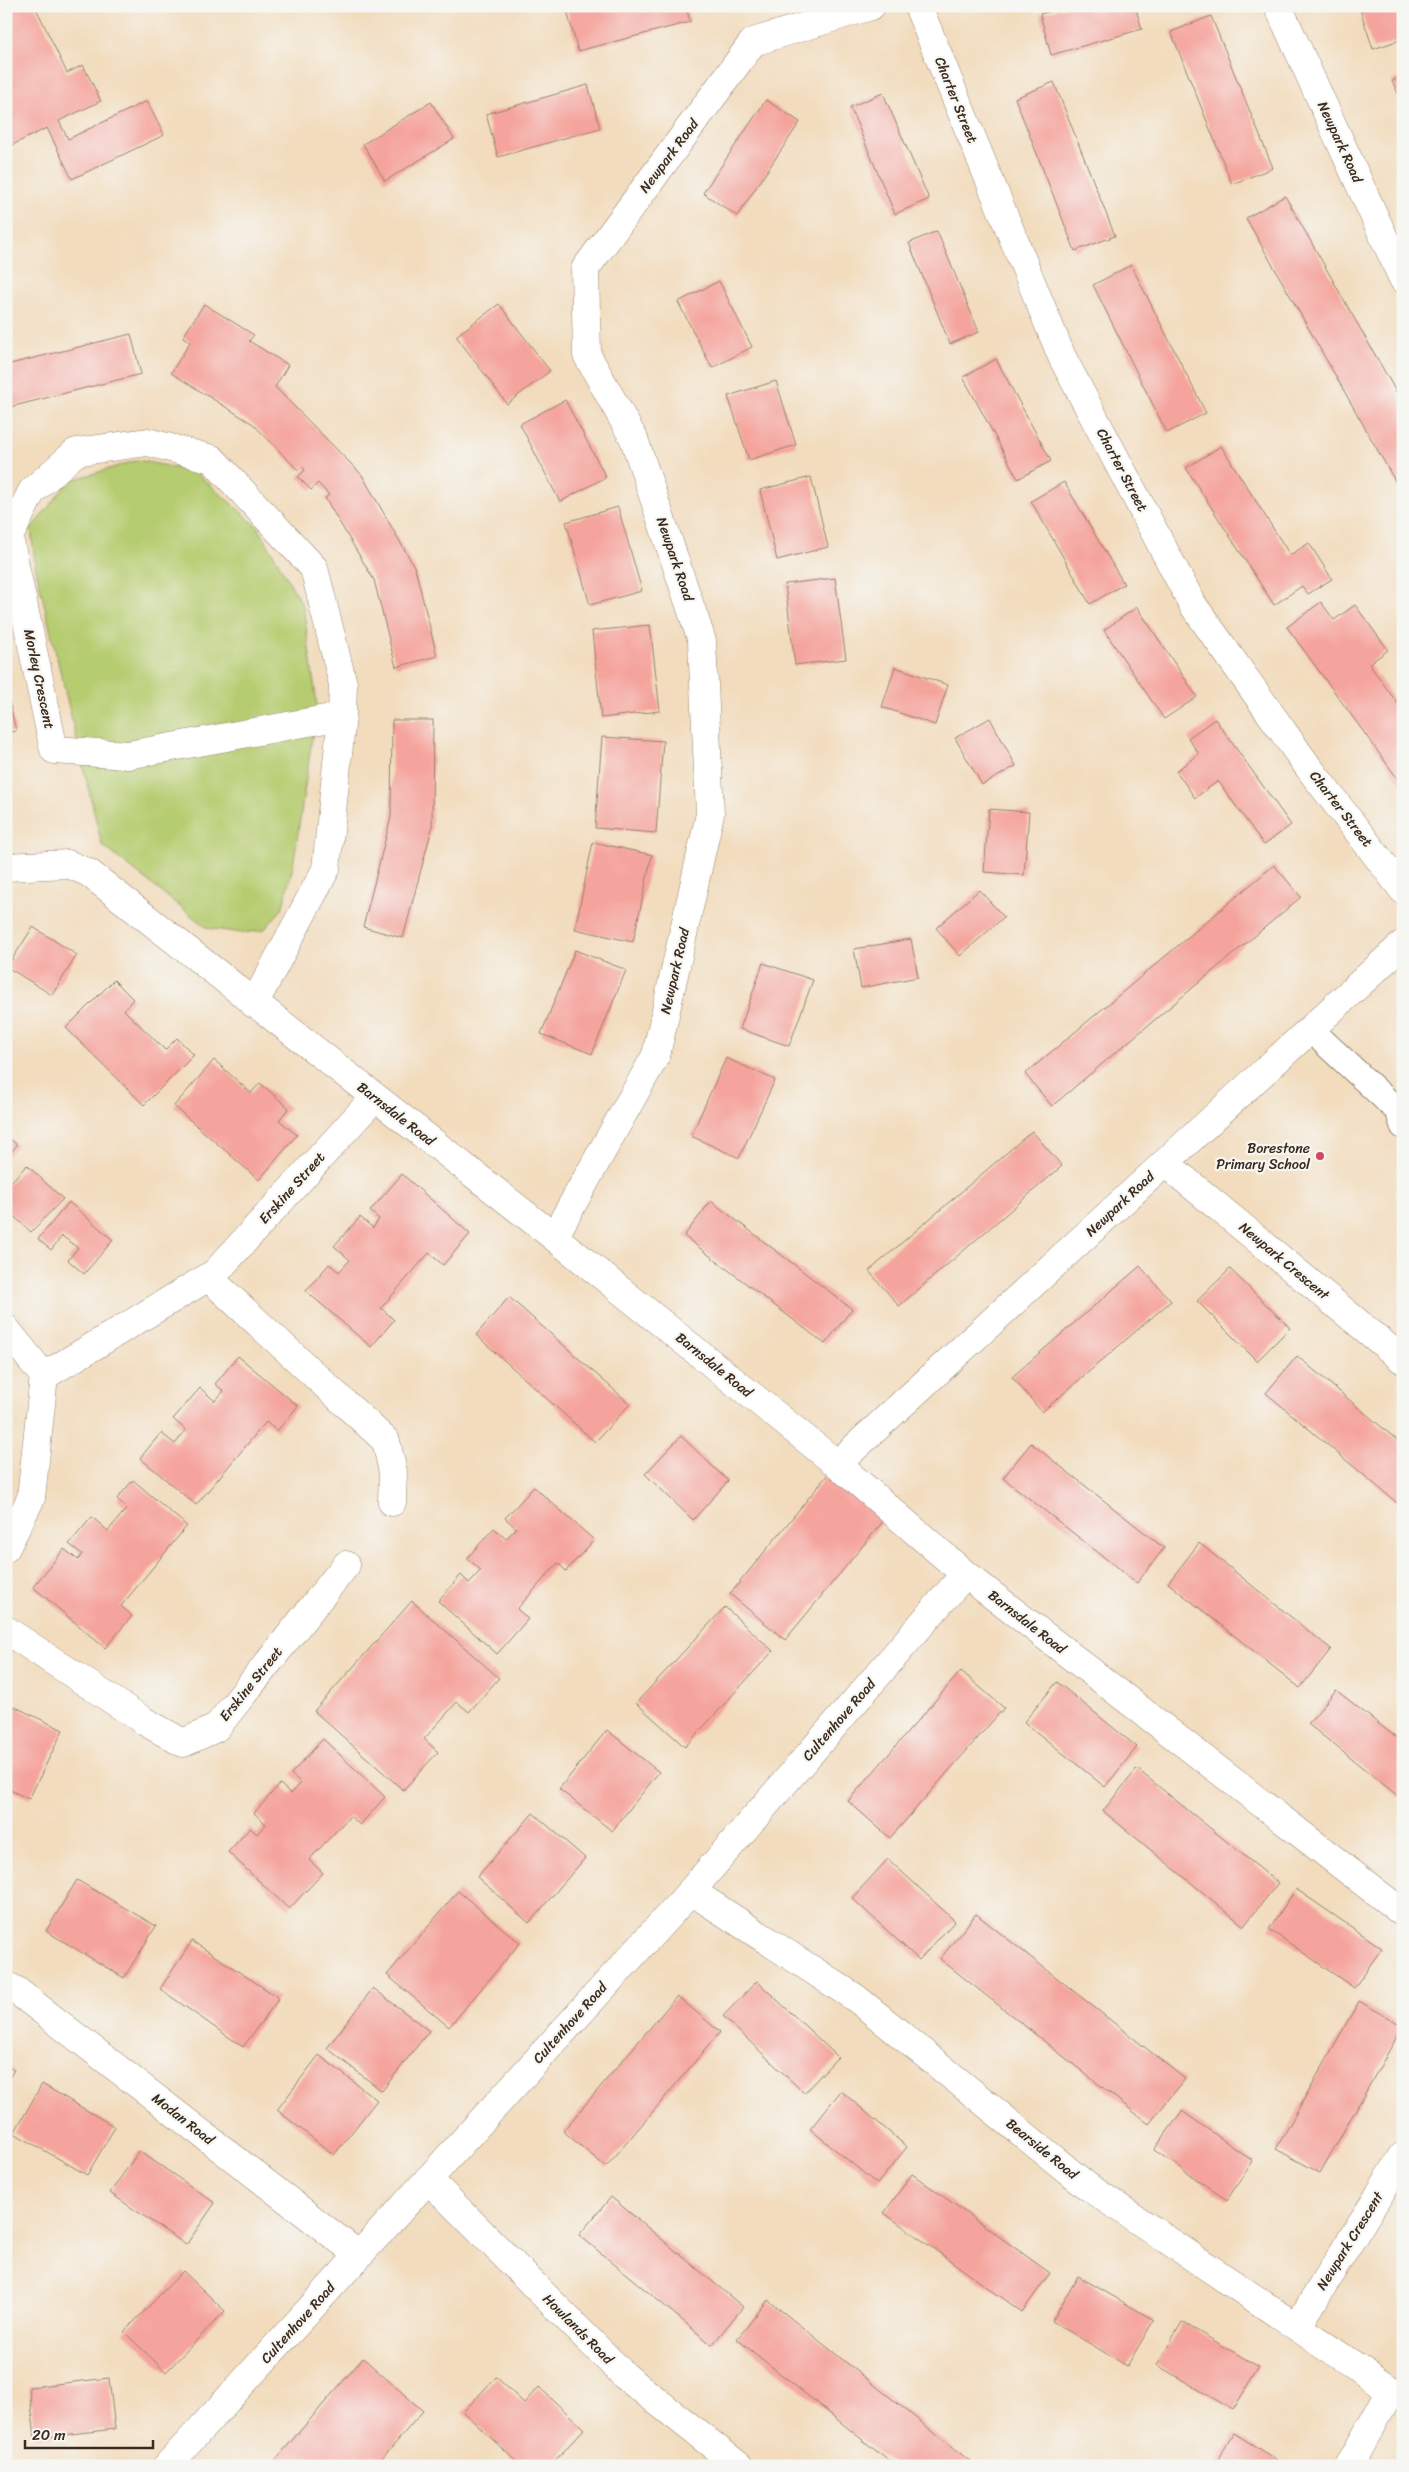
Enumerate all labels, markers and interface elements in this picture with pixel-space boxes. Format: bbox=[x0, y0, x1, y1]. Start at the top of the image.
street label: Charter Street bbox=[927, 53, 985, 147]
street label: Newpark Road bbox=[1310, 97, 1371, 188]
street label: Newpark Road bbox=[633, 112, 706, 199]
street label: Charter Street bbox=[1089, 424, 1155, 516]
street label: Newpark Road bbox=[649, 513, 702, 606]
street label: Morley Crescent bbox=[16, 627, 62, 731]
street label: Charter Street bbox=[1303, 765, 1379, 853]
street label: Newpark Road bbox=[653, 924, 697, 1017]
street label: Barnsdale Road bbox=[351, 1075, 442, 1154]
place label: Borestone Primary School bbox=[1216, 1136, 1311, 1177]
street label: Erskine Street bbox=[252, 1146, 332, 1230]
marker: Borestone Primary School bbox=[1314, 1150, 1326, 1162]
street label: Newpark Road bbox=[1079, 1164, 1162, 1243]
street label: Newpark Crescent bbox=[1233, 1215, 1336, 1307]
street label: Barnsdale Road bbox=[670, 1326, 760, 1405]
street label: Barnsdale Road bbox=[982, 1583, 1073, 1662]
street label: Erskine Street bbox=[213, 1641, 289, 1727]
street label: Cultenhove Road bbox=[796, 1672, 883, 1767]
street label: Cultenhove Road bbox=[526, 1975, 615, 2070]
street label: Modan Road bbox=[146, 2086, 221, 2153]
street label: Bearside Road bbox=[1000, 2112, 1085, 2187]
street label: Newpark Crescent bbox=[1310, 2186, 1391, 2295]
street label: Cultenhove Road bbox=[254, 2275, 343, 2370]
street label: Howlands Road bbox=[536, 2287, 621, 2372]
scale bar bbox=[25, 2417, 152, 2449]
text: 20 m bbox=[32, 2422, 66, 2448]

